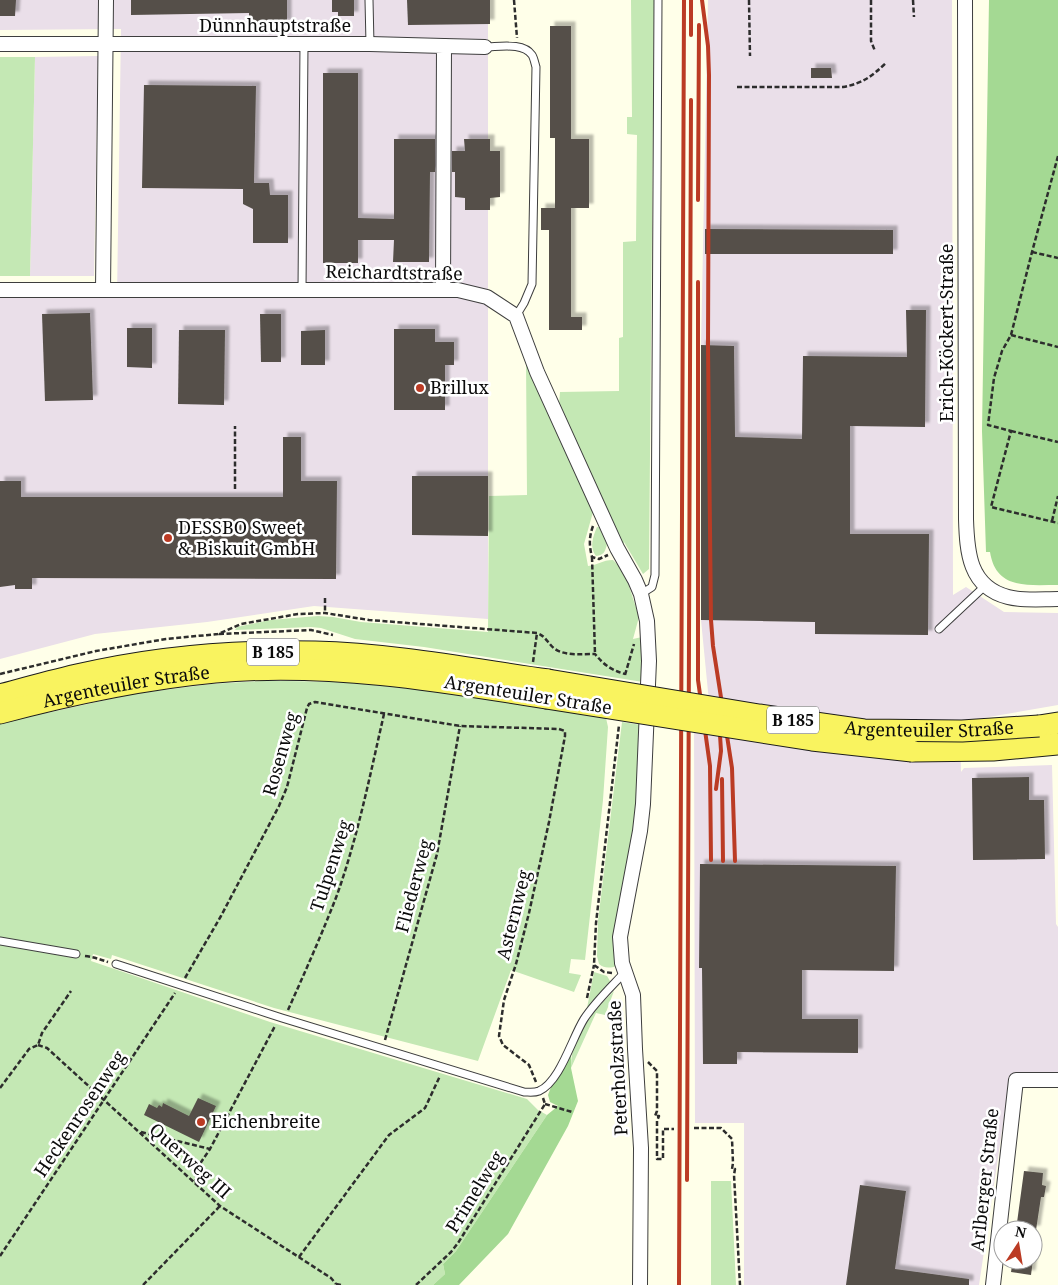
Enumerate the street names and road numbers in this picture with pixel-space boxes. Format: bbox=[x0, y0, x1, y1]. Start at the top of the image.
street label: Dünnhauptstraße bbox=[199, 13, 351, 37]
street label: Erich-Köckert-Straße bbox=[934, 244, 958, 422]
street label: Reichardtstraße bbox=[325, 259, 463, 285]
road number: B 185 bbox=[247, 638, 299, 666]
street label: Argenteuiler Straße bbox=[40, 660, 211, 713]
street label: Argenteuiler Straße bbox=[443, 669, 614, 719]
road number: B 185 bbox=[767, 706, 819, 734]
street label: Rosenweg bbox=[257, 709, 304, 799]
street label: Argenteuiler Straße bbox=[843, 714, 1014, 742]
street label: Tulpenweg bbox=[304, 816, 356, 915]
street label: Fliederweg bbox=[389, 836, 437, 935]
street label: Asternweg bbox=[490, 867, 536, 962]
street label: Peterholzstraße bbox=[601, 1000, 633, 1136]
street label: Heckenrosenweg bbox=[28, 1045, 130, 1181]
street label: Arlberger Straße bbox=[965, 1107, 1003, 1253]
street label: Querweg III bbox=[145, 1117, 237, 1203]
street label: Primelweg bbox=[440, 1146, 509, 1237]

